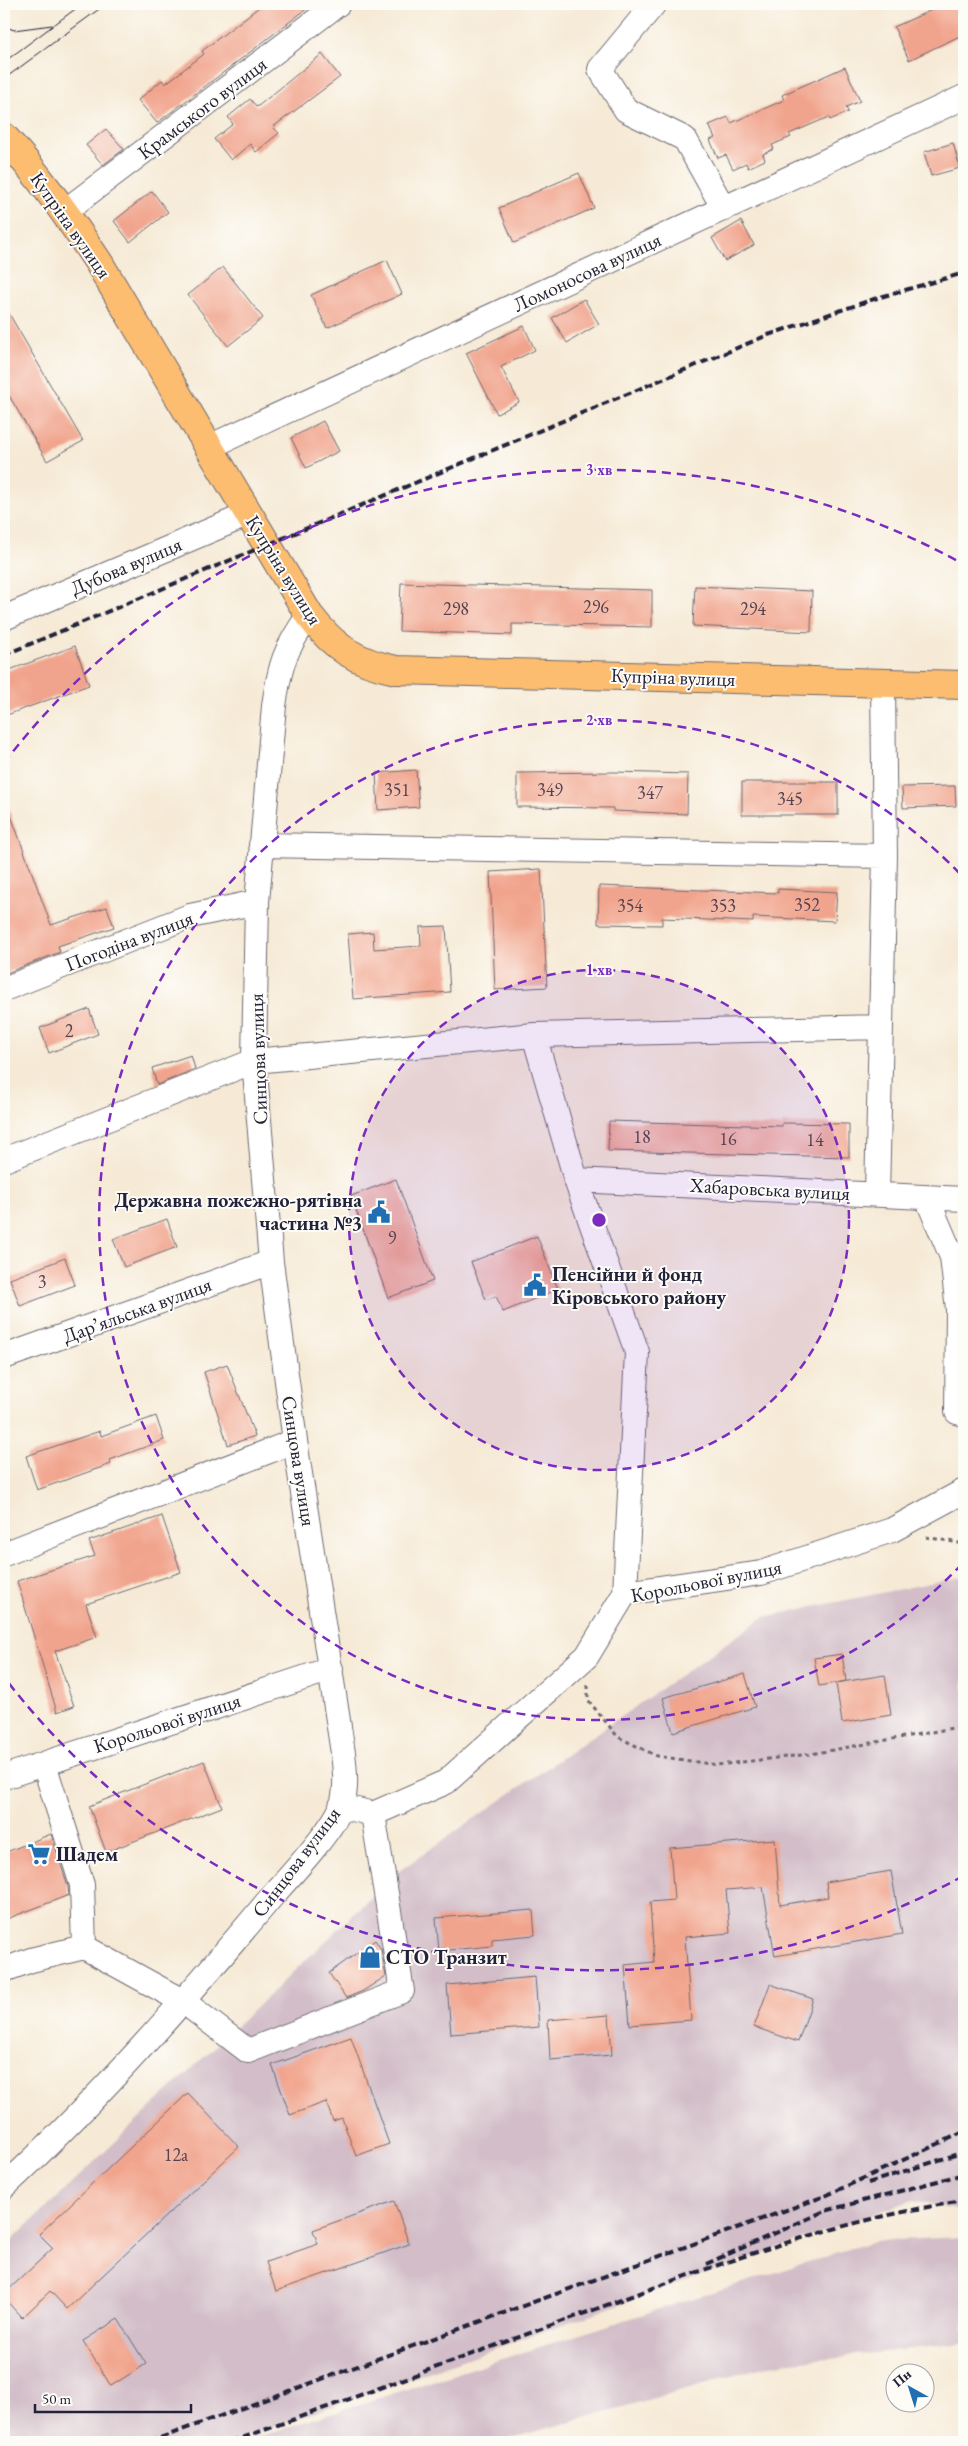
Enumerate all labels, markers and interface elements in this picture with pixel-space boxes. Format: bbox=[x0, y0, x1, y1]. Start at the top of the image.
street label: Крамського вулиця bbox=[132, 51, 272, 165]
street label: Купріна вулиця bbox=[25, 166, 117, 284]
street label: Ломоносова вулиця bbox=[509, 226, 665, 318]
text: 3 хв bbox=[586, 460, 612, 479]
street label: Купріна вулиця bbox=[240, 510, 328, 630]
street label: Дубова вулиця bbox=[66, 531, 186, 601]
house number: 296 bbox=[583, 595, 609, 618]
house number: 298 bbox=[443, 597, 469, 620]
house number: 294 bbox=[740, 597, 766, 620]
street label: Купріна вулиця bbox=[610, 662, 736, 692]
text: 2 хв bbox=[586, 710, 612, 729]
house number: 351 bbox=[384, 778, 410, 801]
house number: 349 bbox=[537, 778, 563, 801]
house number: 347 bbox=[637, 781, 663, 804]
house number: 345 bbox=[777, 787, 803, 810]
house number: 352 bbox=[794, 893, 820, 916]
house number: 354 bbox=[617, 894, 643, 917]
house number: 353 bbox=[710, 894, 736, 917]
street label: Погодіна вулиця bbox=[61, 905, 197, 977]
text: 1 хв bbox=[586, 960, 612, 979]
street label: Синцова вулиця bbox=[243, 993, 273, 1125]
house number: 2 bbox=[65, 1019, 74, 1042]
house number: 18 bbox=[633, 1125, 651, 1148]
house number: 16 bbox=[719, 1127, 737, 1150]
house number: 14 bbox=[806, 1128, 824, 1151]
street label: Хабаровська вулиця bbox=[688, 1172, 851, 1206]
place label: Державна пожежно-рятівна частина №3 bbox=[114, 1187, 362, 1236]
public building icon: Державна пожежно-рятівна частина №3 bbox=[366, 1199, 392, 1225]
centre of rings bbox=[590, 1211, 608, 1229]
house number: 9 bbox=[388, 1226, 397, 1249]
place label: Пенсійни й фонд Кіровського району bbox=[552, 1261, 727, 1310]
house number: 3 bbox=[38, 1270, 46, 1293]
street label: Дар’яльська вулиця bbox=[59, 1271, 215, 1349]
public building icon: Пенсійни й фонд Кіровського району bbox=[522, 1272, 548, 1298]
street label: Синцова вулиця bbox=[276, 1394, 322, 1528]
street label: Корольової вулиця bbox=[628, 1554, 784, 1608]
street label: Корольової вулиця bbox=[90, 1687, 244, 1759]
street label: Синцова вулиця bbox=[246, 1802, 346, 1922]
supermarket icon: Шадем bbox=[26, 1841, 52, 1867]
place label: Шадем bbox=[56, 1841, 119, 1867]
shop icon: СТО Транзит bbox=[357, 1944, 383, 1970]
place label: СТО Транзит bbox=[386, 1944, 507, 1970]
house number: 12а bbox=[164, 2143, 189, 2166]
north arrow bbox=[886, 2364, 936, 2414]
text: Пн bbox=[889, 2365, 915, 2391]
scale bar bbox=[35, 2381, 191, 2413]
text: 50 m bbox=[42, 2389, 71, 2408]

